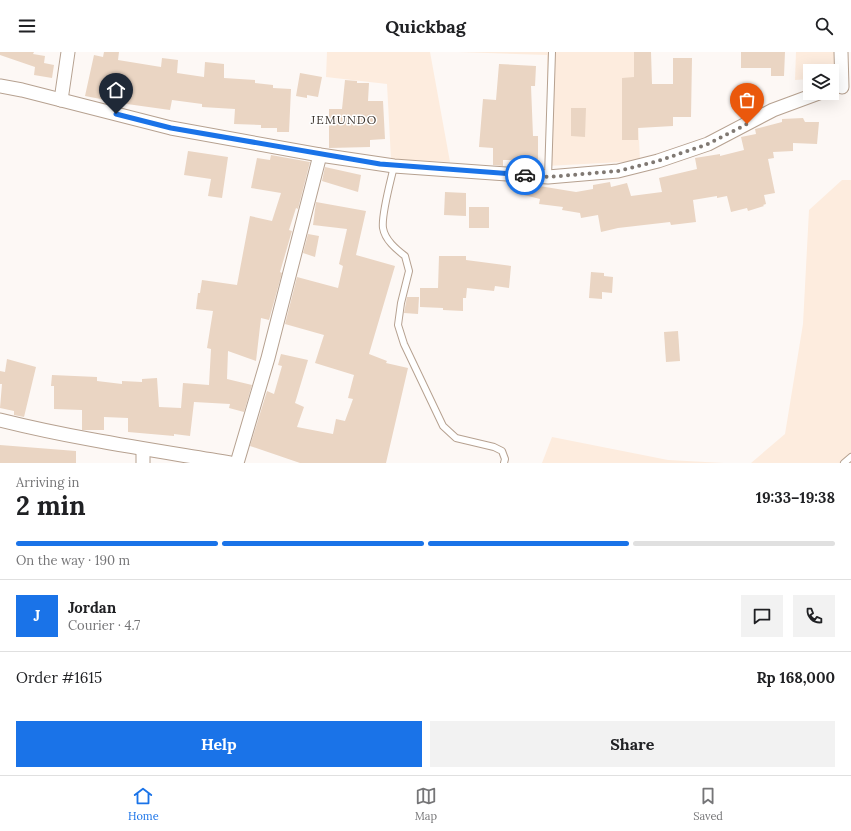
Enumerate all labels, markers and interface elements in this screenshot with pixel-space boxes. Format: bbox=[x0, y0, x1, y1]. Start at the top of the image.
icon: menu bbox=[16, 15, 38, 37]
text: Quickbag bbox=[385, 15, 466, 38]
icon: search bbox=[813, 15, 835, 37]
map controls bbox=[803, 64, 839, 100]
button: layers bbox=[803, 64, 839, 100]
pin bbox=[99, 73, 133, 114]
icon: home bbox=[105, 79, 127, 101]
pin bbox=[730, 83, 764, 124]
icon: bag bbox=[736, 89, 758, 111]
district label: JEMUNDO bbox=[310, 112, 377, 127]
courier bbox=[505, 155, 545, 195]
icon: car bbox=[514, 164, 536, 186]
text: Arriving in bbox=[16, 474, 79, 491]
text: 19:33–19:38 bbox=[756, 488, 835, 507]
text: 2 min bbox=[16, 489, 86, 522]
text: On the way · 190 m bbox=[16, 552, 130, 569]
button: chat bbox=[741, 595, 783, 637]
button: phone bbox=[793, 595, 835, 637]
text: Jordan bbox=[68, 598, 116, 617]
text: J bbox=[34, 606, 40, 625]
text: Courier · 4.7 bbox=[68, 617, 140, 634]
text: Order #1615 bbox=[16, 668, 102, 687]
text: Rp 168,000 bbox=[756, 668, 835, 687]
button: Help bbox=[16, 721, 422, 767]
button: Share bbox=[430, 721, 835, 767]
tab: Home bbox=[128, 785, 159, 823]
tab: Map bbox=[415, 785, 437, 823]
tab: Saved bbox=[693, 785, 723, 823]

